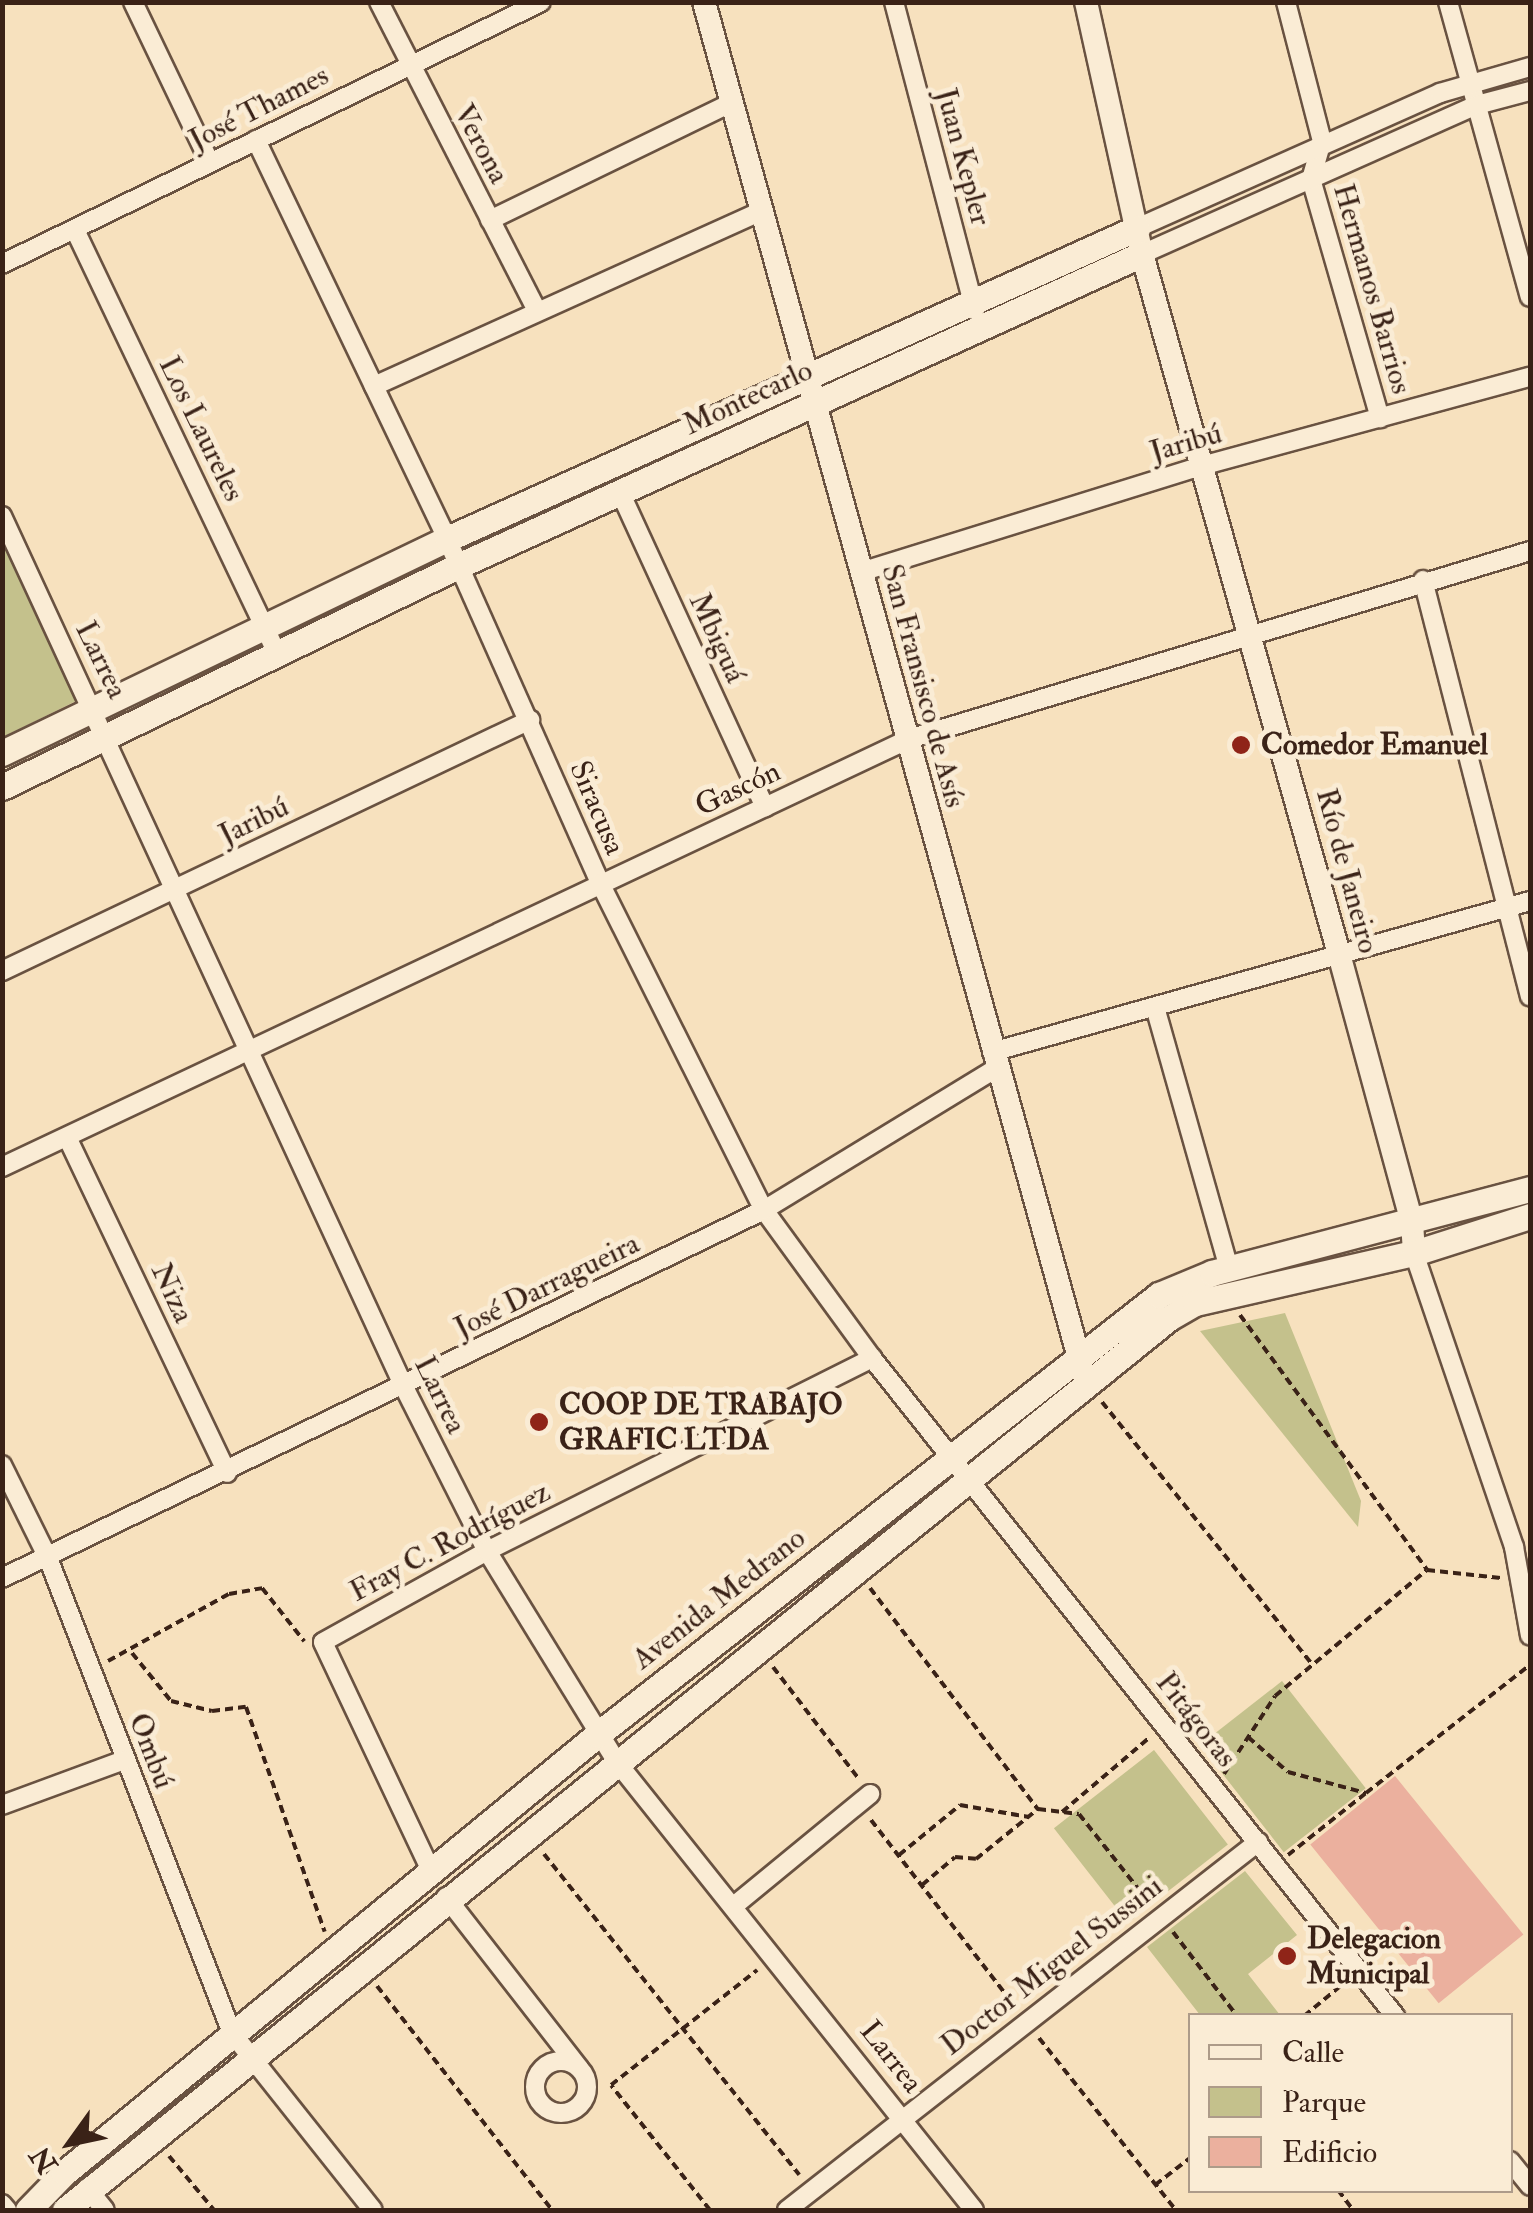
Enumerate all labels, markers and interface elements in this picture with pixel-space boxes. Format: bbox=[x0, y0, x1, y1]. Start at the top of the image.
street label: José Thames bbox=[183, 58, 335, 158]
street label: Juan Kepler bbox=[927, 84, 999, 230]
street label: Verona bbox=[445, 98, 517, 190]
street label: Hermanos Barrios bbox=[1325, 180, 1419, 398]
street label: Los Laureles bbox=[151, 351, 251, 507]
street label: Montecarlo bbox=[678, 353, 818, 443]
street label: Jaribú bbox=[1146, 416, 1226, 470]
street label: San Fransisco de Asís bbox=[873, 560, 973, 812]
street label: Mbiguá bbox=[681, 588, 753, 688]
street label: Larrea bbox=[67, 616, 135, 704]
place label: Comedor Emanuel bbox=[1261, 727, 1488, 763]
marker: Comedor Emanuel bbox=[1230, 734, 1252, 756]
street label: Gascón bbox=[690, 754, 786, 824]
street label: Siracusa bbox=[561, 756, 633, 860]
street label: Río de Janeiro bbox=[1308, 785, 1386, 957]
street label: Jaribú bbox=[213, 789, 295, 853]
street label: José Darragueira bbox=[449, 1226, 645, 1346]
street label: Niza bbox=[143, 1258, 201, 1328]
street label: Larrea bbox=[406, 1351, 474, 1439]
place label: COOP DE TRABAJO GRAFIC LTDA bbox=[559, 1387, 843, 1458]
marker: COOP DE TRABAJO GRAFIC LTDA bbox=[528, 1411, 550, 1433]
street label: Fray C. Rodríguez bbox=[344, 1474, 556, 1610]
street label: Avenida Medrano bbox=[625, 1520, 813, 1678]
street label: Pitágoras bbox=[1148, 1665, 1244, 1775]
street label: Ombú bbox=[120, 1708, 182, 1794]
street label: Doctor Miguel Sussini bbox=[934, 1868, 1170, 2064]
place label: Delegacion Municipal bbox=[1307, 1921, 1441, 1992]
marker: Delegacion Municipal bbox=[1276, 1945, 1298, 1967]
legend bbox=[1188, 2013, 1513, 2193]
street label: Larrea bbox=[852, 2014, 930, 2100]
text: Calle bbox=[1282, 2034, 1344, 2071]
text: Parque bbox=[1282, 2084, 1366, 2121]
north arrow bbox=[20, 2093, 120, 2193]
text: Edificio bbox=[1282, 2134, 1377, 2171]
text: N bbox=[23, 2140, 66, 2180]

